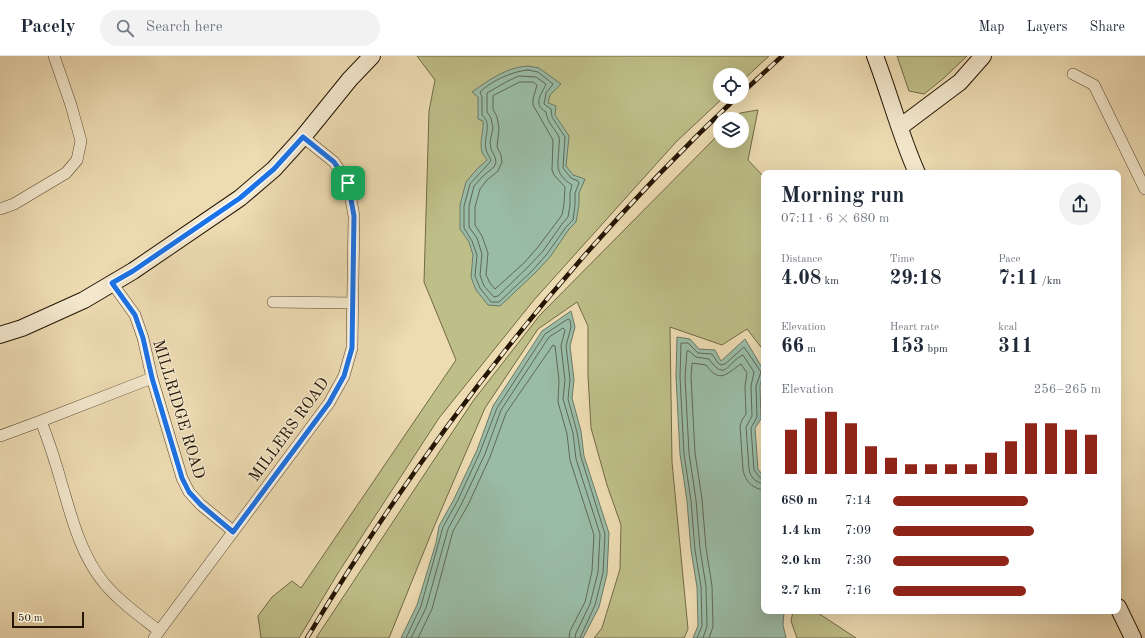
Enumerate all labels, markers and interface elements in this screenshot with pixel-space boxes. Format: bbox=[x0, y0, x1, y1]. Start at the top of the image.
search box bbox=[100, 10, 380, 46]
icon: search bbox=[114, 17, 136, 39]
text: Pacely bbox=[20, 18, 76, 37]
text: Search here bbox=[146, 20, 223, 35]
text: Map bbox=[979, 20, 1005, 34]
text: Layers bbox=[1027, 20, 1068, 34]
text: Share bbox=[1090, 20, 1125, 34]
map controls bbox=[713, 68, 749, 148]
button: locate bbox=[713, 68, 749, 104]
button: layers bbox=[713, 112, 749, 148]
pin bbox=[331, 166, 365, 200]
icon: arrive bbox=[337, 172, 359, 194]
button: share bbox=[1059, 183, 1101, 225]
text: Morning run bbox=[781, 185, 904, 207]
text: 07:11 · 6 × 680 m bbox=[781, 212, 889, 225]
text: Distance bbox=[781, 254, 822, 265]
text: Time bbox=[890, 254, 914, 265]
text: Pace bbox=[998, 254, 1021, 265]
text: 4.08 bbox=[781, 269, 821, 289]
text: 29:18 bbox=[890, 269, 942, 289]
text: 7:11 bbox=[998, 269, 1039, 289]
text: km bbox=[821, 276, 839, 287]
text: /km bbox=[1039, 276, 1061, 287]
text: Elevation bbox=[781, 322, 826, 333]
text: Heart rate bbox=[890, 322, 939, 333]
text: kcal bbox=[998, 322, 1017, 333]
text: 66 bbox=[781, 337, 804, 357]
text: 153 bbox=[890, 337, 924, 357]
text: 311 bbox=[998, 337, 1033, 357]
street label: MILLRIDGE ROAD bbox=[149, 338, 207, 481]
text: m bbox=[804, 344, 816, 355]
text: bpm bbox=[924, 344, 948, 355]
street label: MILLERS ROAD bbox=[247, 375, 333, 485]
text: Elevation bbox=[781, 383, 834, 396]
text: 256–265 m bbox=[1034, 383, 1101, 396]
text: 680 m bbox=[781, 494, 818, 507]
text: 7:14 bbox=[845, 494, 871, 507]
text: 1.4 km bbox=[781, 524, 821, 537]
text: 7:09 bbox=[845, 524, 871, 537]
text: 2.0 km bbox=[781, 554, 821, 567]
text: 7:30 bbox=[845, 554, 871, 567]
text: 2.7 km bbox=[781, 584, 821, 597]
text: 7:16 bbox=[845, 584, 871, 597]
scale bar bbox=[12, 610, 84, 629]
text: 50 m bbox=[18, 613, 43, 624]

